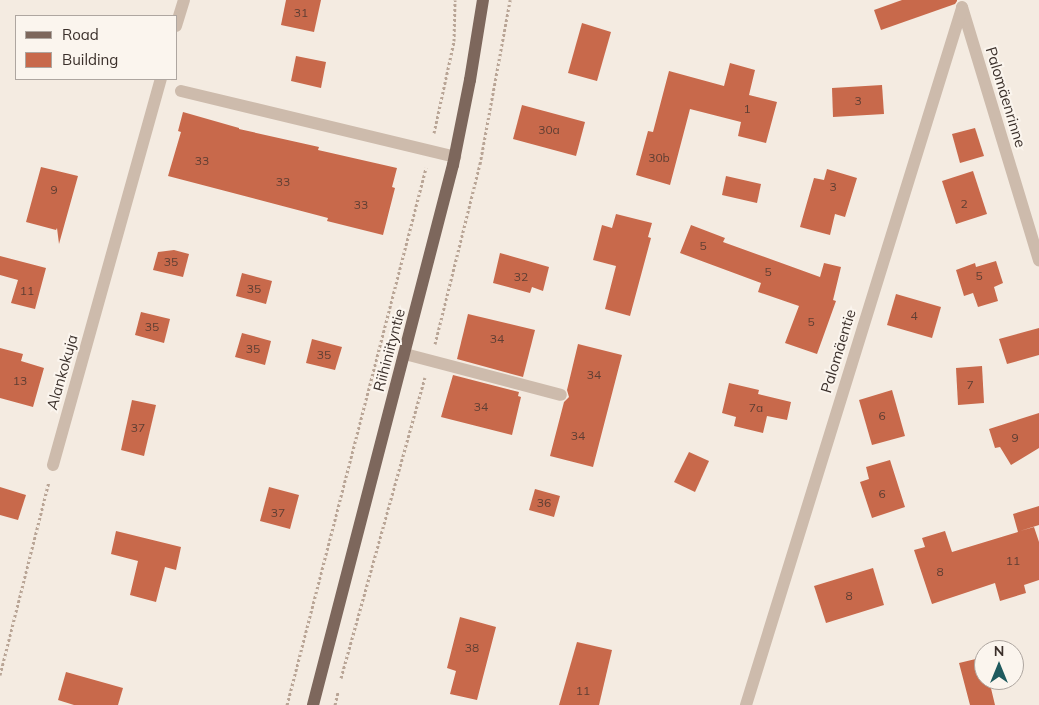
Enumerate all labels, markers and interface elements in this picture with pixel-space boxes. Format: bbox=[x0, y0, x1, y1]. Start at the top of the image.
house number: 31 bbox=[294, 6, 308, 20]
legend bbox=[15, 15, 178, 80]
text: Road bbox=[62, 25, 99, 44]
street label: Palomäenrinne bbox=[982, 44, 1030, 150]
text: Building bbox=[62, 50, 118, 69]
house number: 3 bbox=[854, 94, 862, 108]
house number: 1 bbox=[743, 102, 751, 116]
house number: 30a bbox=[538, 123, 560, 137]
house number: 30b bbox=[648, 151, 670, 165]
house number: 33 bbox=[195, 154, 209, 168]
house number: 33 bbox=[276, 175, 290, 189]
house number: 3 bbox=[829, 180, 837, 194]
house number: 9 bbox=[50, 183, 58, 197]
house number: 2 bbox=[960, 197, 968, 211]
house number: 33 bbox=[354, 198, 368, 212]
house number: 5 bbox=[699, 239, 707, 253]
house number: 35 bbox=[164, 255, 178, 269]
house number: 5 bbox=[764, 265, 772, 279]
house number: 5 bbox=[975, 269, 983, 283]
house number: 32 bbox=[514, 270, 528, 284]
house number: 35 bbox=[247, 282, 261, 296]
house number: 11 bbox=[20, 284, 34, 298]
street label: Riihiniityntie bbox=[369, 307, 409, 393]
street label: Palomäentie bbox=[817, 307, 859, 395]
house number: 4 bbox=[910, 309, 918, 323]
house number: 5 bbox=[807, 315, 815, 329]
house number: 35 bbox=[145, 320, 159, 334]
street label: Alankokuja bbox=[43, 332, 81, 412]
house number: 34 bbox=[490, 332, 504, 346]
house number: 35 bbox=[246, 342, 260, 356]
house number: 35 bbox=[317, 348, 331, 362]
house number: 34 bbox=[587, 368, 601, 382]
house number: 13 bbox=[13, 374, 27, 388]
house number: 7 bbox=[966, 378, 974, 392]
house number: 34 bbox=[474, 400, 488, 414]
house number: 7a bbox=[749, 401, 763, 415]
house number: 6 bbox=[878, 409, 886, 423]
house number: 37 bbox=[131, 421, 145, 435]
house number: 34 bbox=[571, 429, 585, 443]
house number: 9 bbox=[1011, 431, 1019, 445]
house number: 6 bbox=[878, 487, 886, 501]
house number: 36 bbox=[537, 496, 551, 510]
house number: 37 bbox=[271, 506, 285, 520]
house number: 11 bbox=[1006, 554, 1020, 568]
house number: 8 bbox=[936, 565, 944, 579]
house number: 8 bbox=[845, 589, 853, 603]
north arrow bbox=[974, 640, 1024, 690]
house number: 38 bbox=[465, 641, 479, 655]
text: N bbox=[994, 642, 1004, 660]
house number: 11 bbox=[576, 684, 590, 698]

